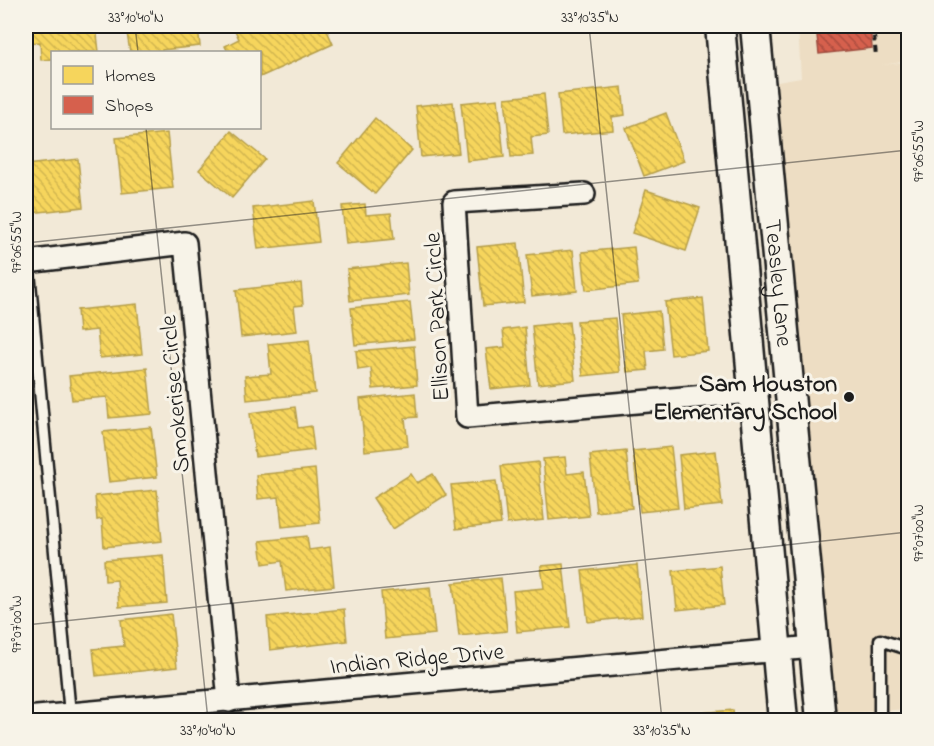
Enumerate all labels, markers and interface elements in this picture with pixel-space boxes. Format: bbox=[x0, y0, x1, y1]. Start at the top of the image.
text: 33°10'40"N bbox=[108, 7, 164, 29]
text: 33°10'35"N bbox=[561, 7, 619, 29]
legend bbox=[51, 51, 261, 129]
text: Homes bbox=[105, 64, 156, 90]
text: Shops bbox=[105, 94, 153, 120]
text: 97°06'55"W bbox=[908, 120, 930, 182]
text: 97°06'55"W bbox=[6, 211, 28, 273]
street label: Teasley Lane bbox=[753, 218, 800, 349]
street label: Ellison Park Circle bbox=[417, 231, 460, 402]
street label: Smokerise Circle bbox=[152, 313, 201, 474]
place label: Sam Houston Elementary School bbox=[653, 368, 837, 432]
marker: Sam Houston Elementary School bbox=[842, 390, 856, 404]
text: 97°07'00"W bbox=[908, 504, 930, 562]
text: 97°07'00"W bbox=[6, 595, 28, 653]
street label: Indian Ridge Drive bbox=[329, 635, 506, 686]
text: 33°10'40"N bbox=[180, 720, 236, 742]
text: 33°10'35"N bbox=[633, 720, 691, 742]

